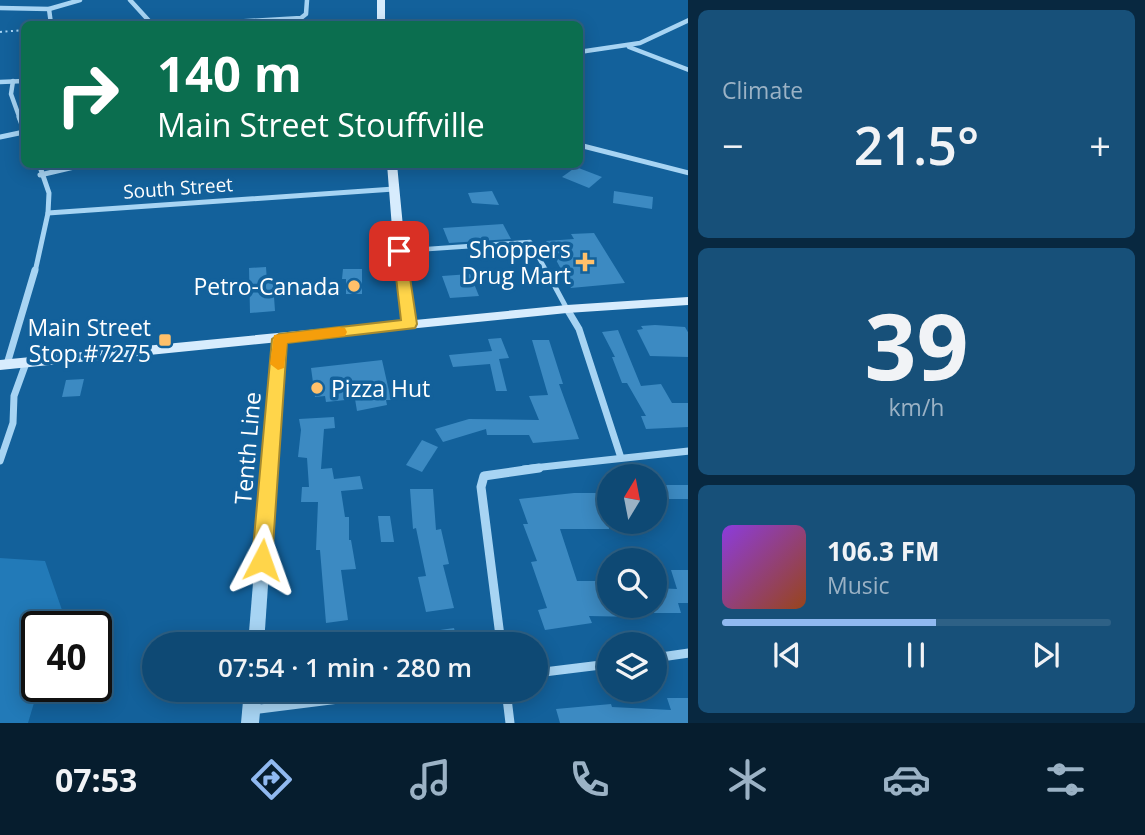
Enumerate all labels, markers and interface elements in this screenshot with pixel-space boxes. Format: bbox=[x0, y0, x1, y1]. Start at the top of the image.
text: 140 m bbox=[157, 40, 302, 106]
icon: right bbox=[42, 49, 133, 140]
text: Climate bbox=[722, 74, 803, 106]
text: Main Street Stouffville bbox=[157, 103, 485, 146]
text: 21.5° bbox=[854, 109, 979, 180]
text: − bbox=[722, 119, 744, 171]
text: + bbox=[1089, 119, 1111, 171]
street label: South Street bbox=[122, 171, 234, 205]
pin bbox=[369, 221, 429, 281]
icon: arrive bbox=[380, 232, 418, 270]
place label: Shoppers Drug Mart bbox=[461, 233, 571, 291]
marker: Shoppers Drug Mart bbox=[577, 254, 593, 270]
place label: Petro-Canada bbox=[193, 270, 340, 302]
marker: Petro-Canada bbox=[346, 278, 362, 294]
text: 39 bbox=[864, 283, 969, 407]
place label: Main Street Stop #7275 bbox=[27, 311, 151, 369]
marker: Main Street Stop #7275 bbox=[157, 332, 173, 348]
place label: Pizza Hut bbox=[331, 372, 430, 404]
marker: Pizza Hut bbox=[309, 380, 325, 396]
street label: Tenth Line bbox=[226, 390, 268, 506]
text: km/h bbox=[889, 391, 944, 423]
north arrow bbox=[597, 464, 667, 534]
map controls bbox=[597, 464, 667, 702]
position arrow bbox=[225, 523, 299, 597]
text: 106.3 FM bbox=[827, 533, 939, 569]
button: search bbox=[597, 548, 667, 618]
text: Music bbox=[827, 569, 890, 601]
speed limit sign: 40 bbox=[21, 611, 112, 702]
button: layers bbox=[597, 632, 667, 702]
icon: previous bbox=[768, 636, 806, 674]
icon: pause bbox=[897, 636, 935, 674]
icon: next bbox=[1027, 636, 1065, 674]
text: 07:54 · 1 min · 280 m bbox=[218, 649, 472, 685]
icon: directions bbox=[247, 755, 296, 804]
icon: music bbox=[406, 755, 455, 804]
icon: phone bbox=[565, 755, 614, 804]
icon: climate bbox=[723, 755, 772, 804]
icon: car bbox=[882, 755, 931, 804]
icon: filters bbox=[1041, 755, 1090, 804]
text: 07:53 bbox=[55, 758, 137, 801]

